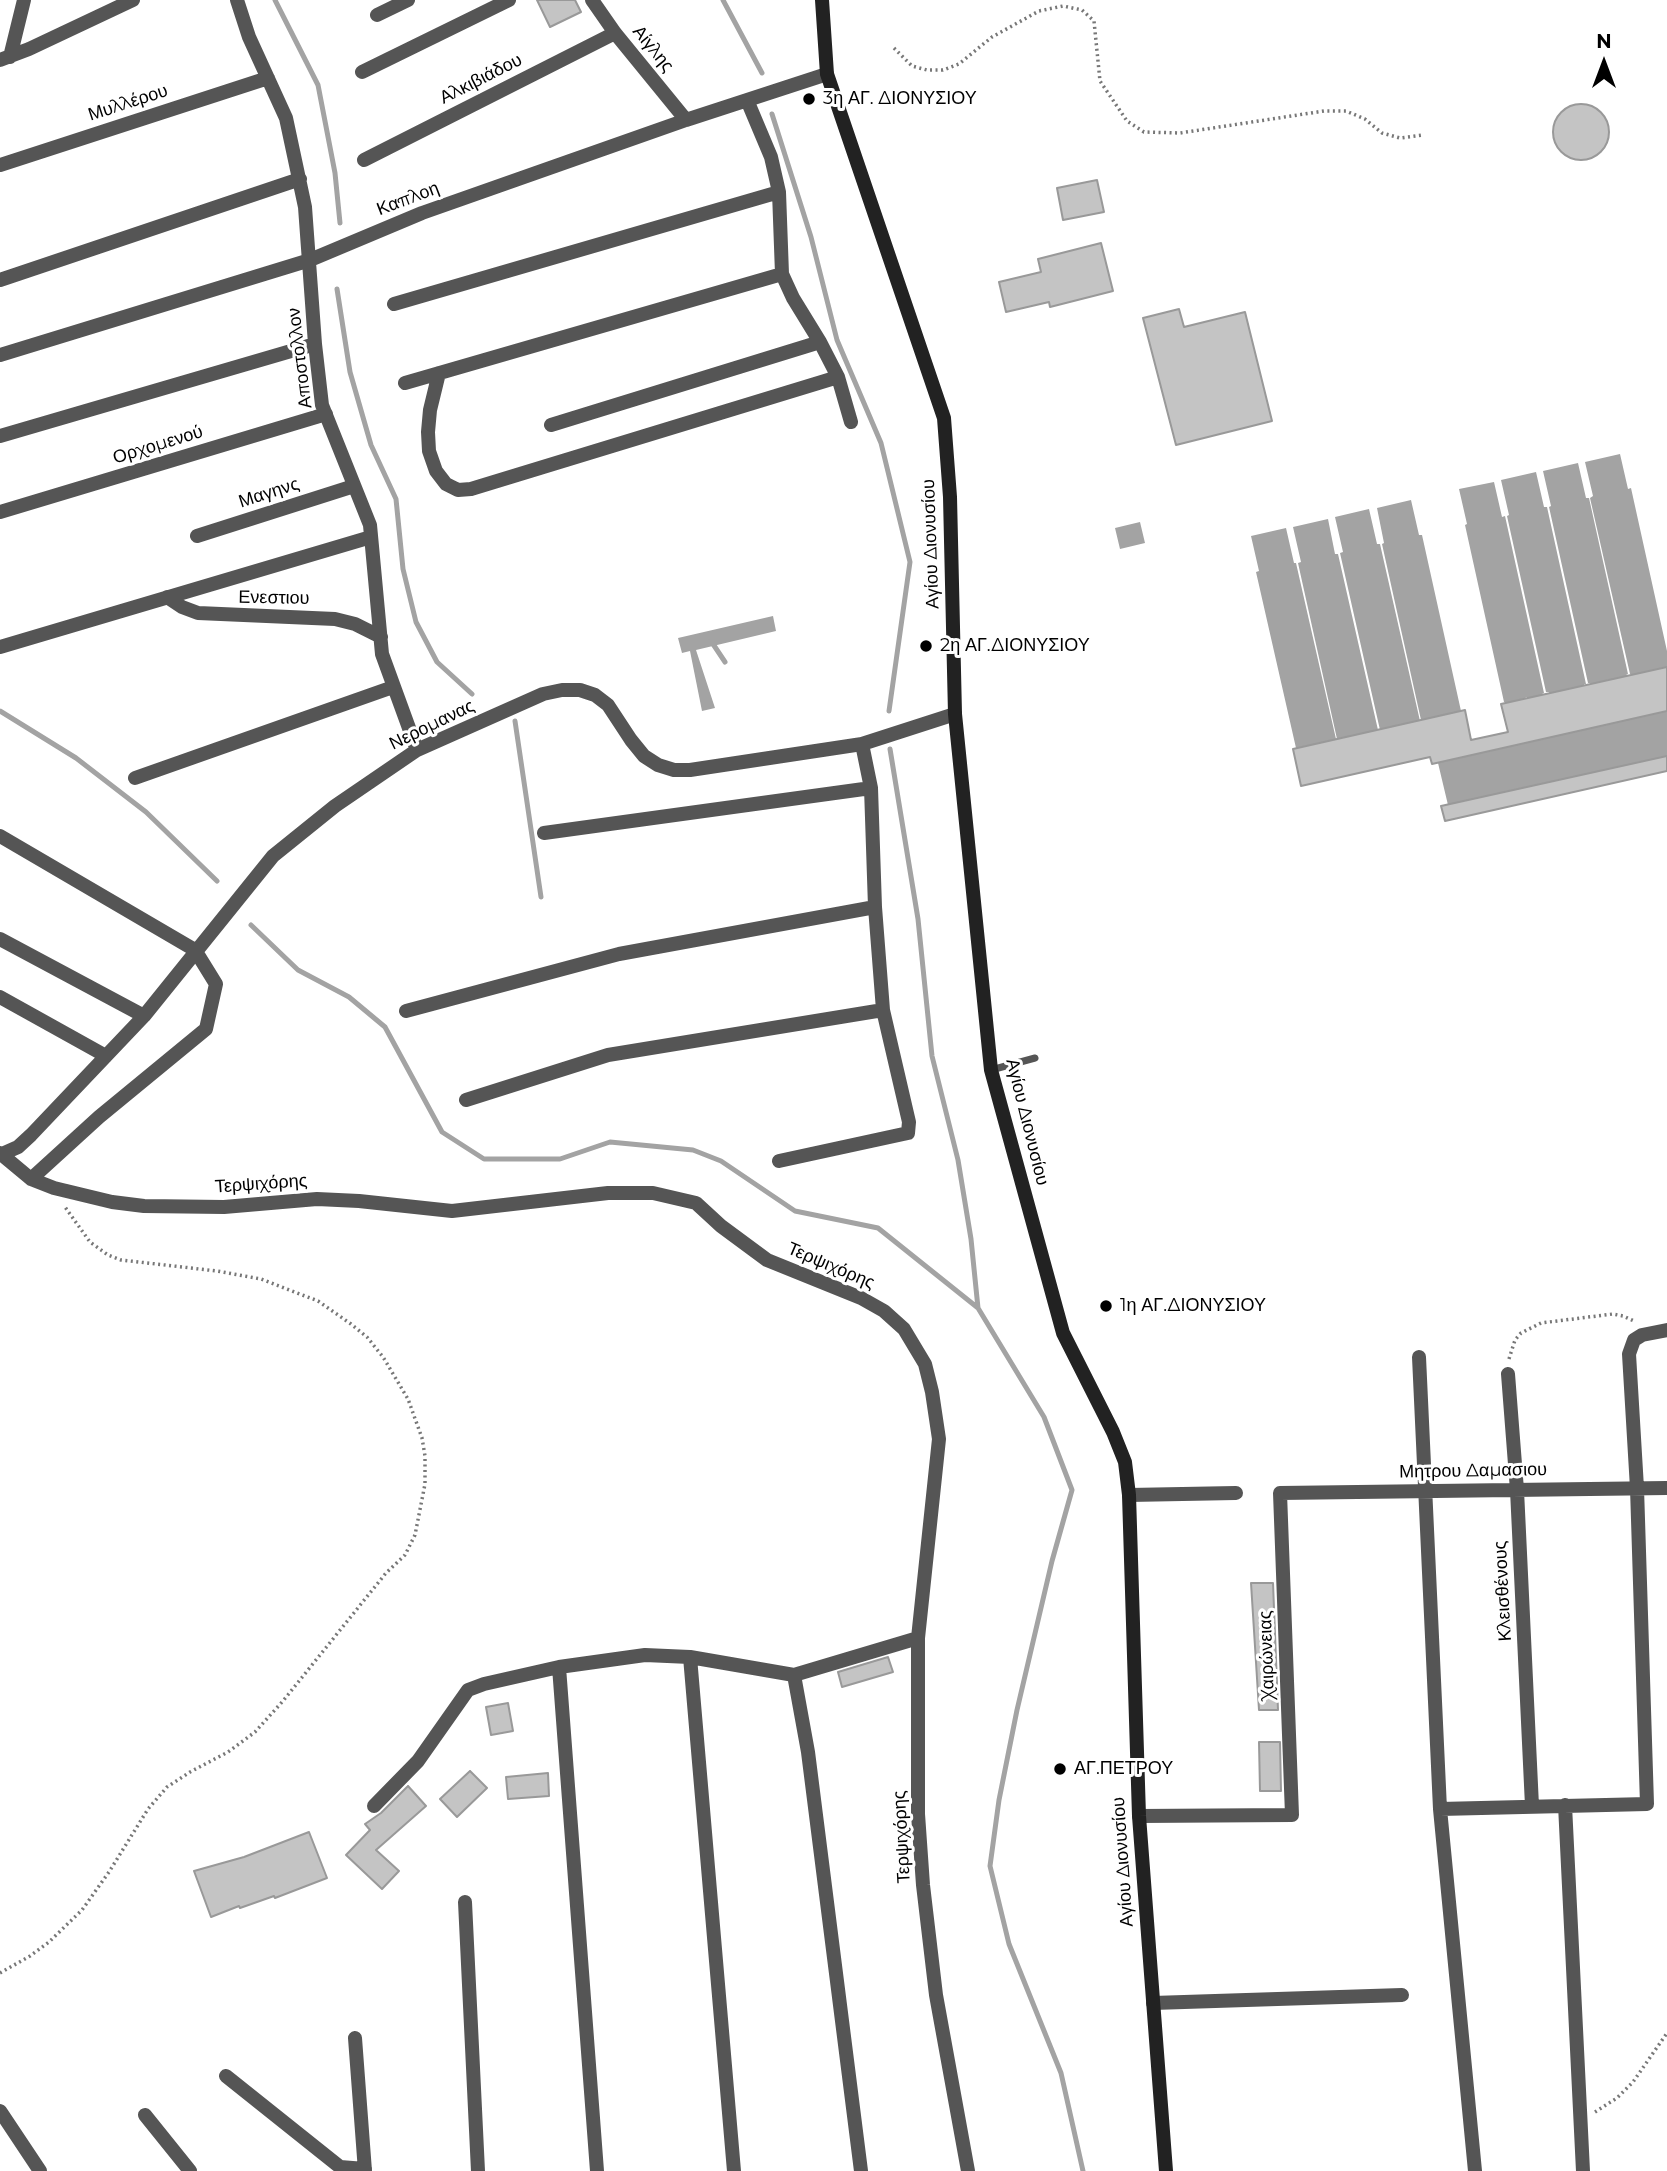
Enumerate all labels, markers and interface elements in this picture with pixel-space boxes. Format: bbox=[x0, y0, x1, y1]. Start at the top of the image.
street label: Αίγλης bbox=[628, 21, 678, 77]
north arrow bbox=[1569, 28, 1639, 98]
text: N bbox=[1596, 30, 1612, 53]
street label: Αλκιβιάδου bbox=[436, 49, 526, 109]
street label: Μυλλέρου bbox=[85, 80, 171, 126]
place label: 3η ΑΓ. ΔΙΟΝΥΣΙΟΥ bbox=[823, 88, 977, 110]
marker: 3η ΑΓ. ΔΙΟΝΥΣΙΟΥ bbox=[801, 91, 817, 107]
street label: Καπλοη bbox=[374, 177, 442, 221]
street label: Αποστολλον bbox=[283, 306, 317, 410]
street label: Ορχομενού bbox=[110, 421, 206, 469]
street label: Μαγηνς bbox=[236, 473, 302, 513]
street label: Αγίου Διονυσίου bbox=[918, 479, 944, 609]
street label: Ενεστιου bbox=[238, 587, 310, 609]
place label: 2η ΑΓ.ΔΙΟΝΥΣΙΟΥ bbox=[940, 635, 1090, 657]
marker: 2η ΑΓ.ΔΙΟΝΥΣΙΟΥ bbox=[918, 638, 934, 654]
street label: Νερομανας bbox=[386, 695, 478, 755]
street label: Αγίου Διονυσίου bbox=[1001, 1056, 1053, 1188]
street label: Τερψιχόρης bbox=[214, 1170, 308, 1198]
street label: Τερψιχόρης bbox=[784, 1238, 878, 1294]
place label: 1η ΑΓ.ΔΙΟΝΥΣΙΟΥ bbox=[1120, 1295, 1266, 1317]
marker: 1η ΑΓ.ΔΙΟΝΥΣΙΟΥ bbox=[1098, 1298, 1114, 1314]
street label: Μητρου Δαμασιου bbox=[1399, 1459, 1547, 1483]
street label: Κλεισθένους bbox=[1490, 1540, 1516, 1642]
street label: Χαιρώνειας bbox=[1255, 1610, 1279, 1700]
place label: ΑΓ.ΠΕΤΡΟΥ bbox=[1074, 1758, 1173, 1780]
marker: ΑΓ.ΠΕΤΡΟΥ bbox=[1052, 1761, 1068, 1777]
street label: Τερψιχόρης bbox=[889, 1790, 915, 1884]
street label: Αγίου Διονυσίου bbox=[1108, 1796, 1138, 1928]

